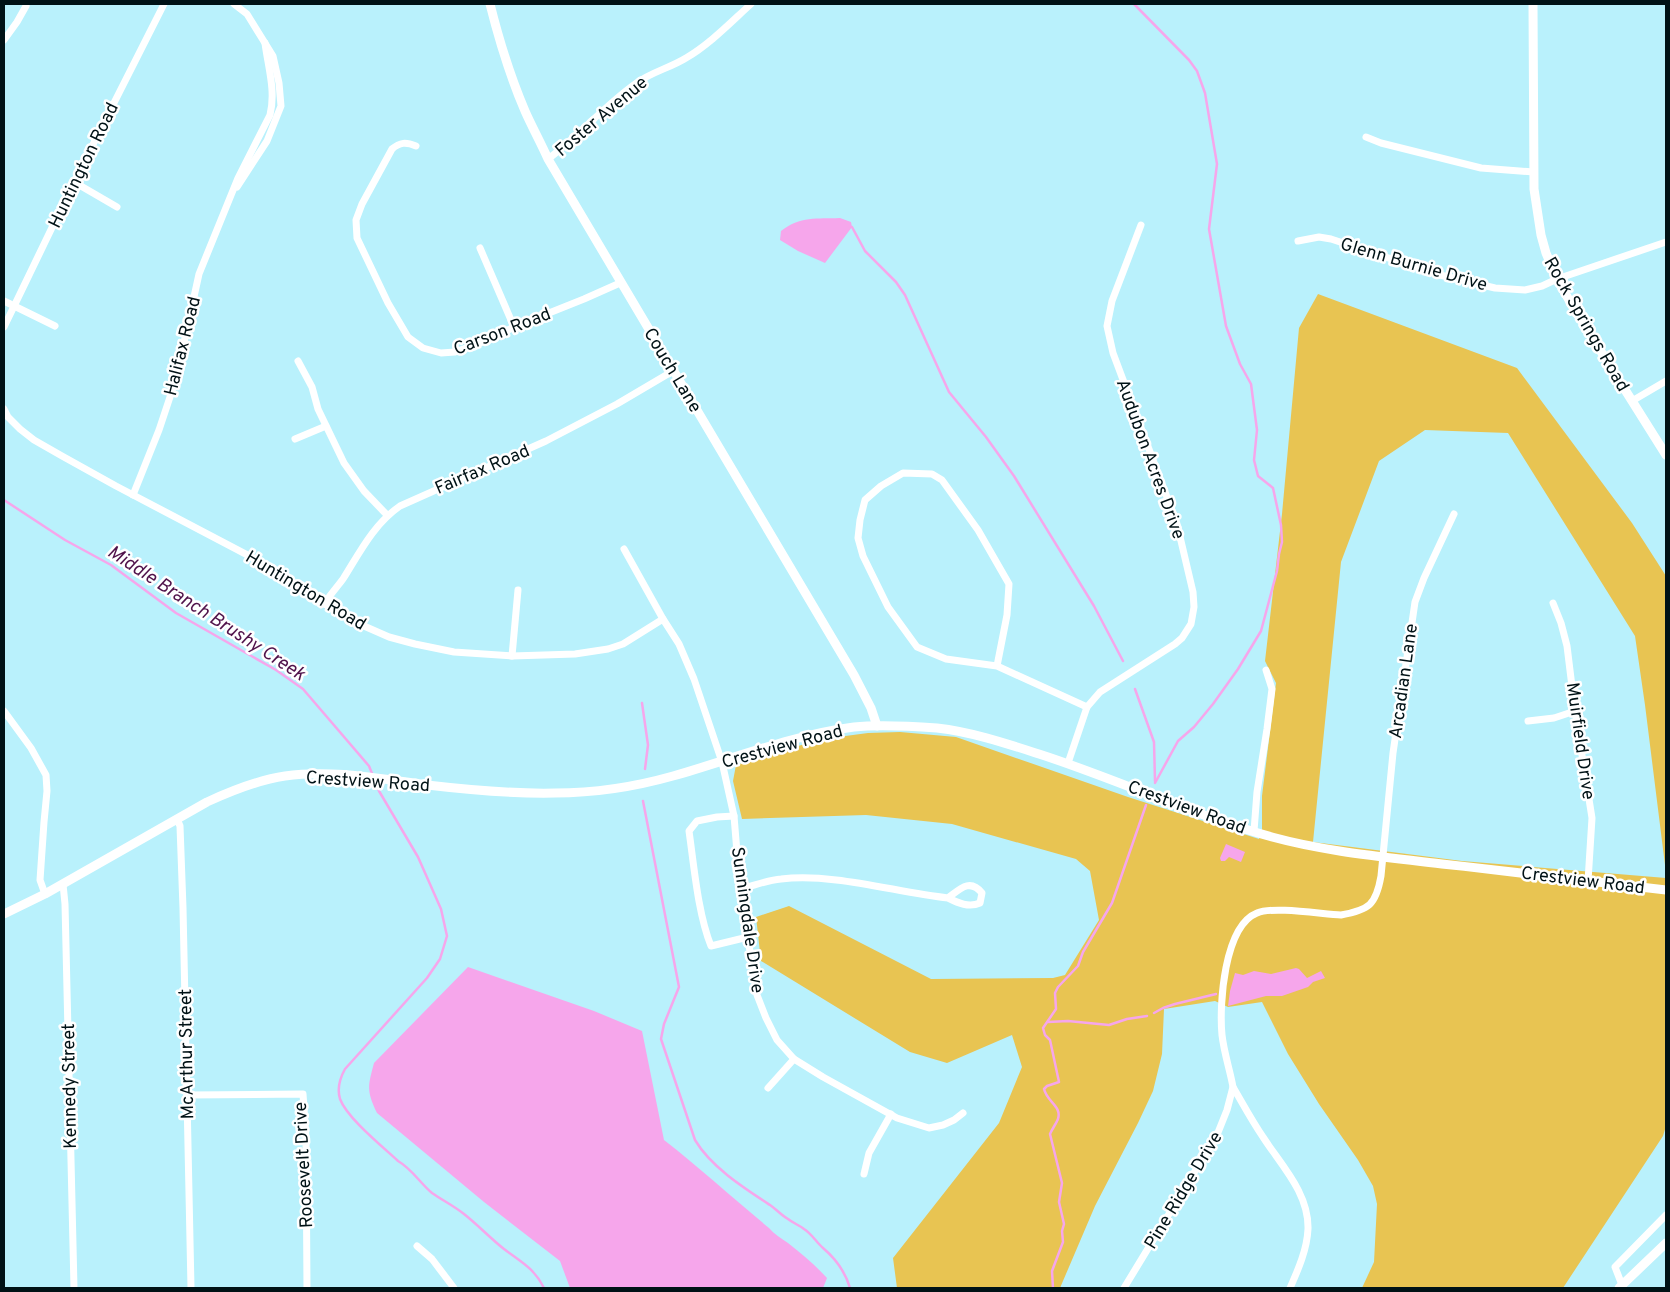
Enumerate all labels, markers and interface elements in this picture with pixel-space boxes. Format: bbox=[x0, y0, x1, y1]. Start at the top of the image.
street label: Foster Avenue bbox=[551, 72, 653, 163]
street label: Huntington Road bbox=[44, 99, 125, 232]
street label: Glenn Burnie Drive bbox=[1337, 233, 1490, 297]
street label: Rock Springs Road bbox=[1538, 253, 1634, 396]
street label: Halifax Road bbox=[160, 294, 207, 398]
street label: Carson Road bbox=[451, 303, 554, 361]
street label: Couch Lane bbox=[637, 324, 706, 417]
street label: Audubon Acres Drive bbox=[1110, 376, 1189, 543]
street label: Fairfax Road bbox=[432, 440, 533, 501]
water label: Middle Branch Brushy Creek bbox=[102, 541, 310, 687]
street label: Huntington Road bbox=[241, 546, 370, 636]
street label: Arcadian Lane bbox=[1385, 622, 1424, 740]
street label: Muirfield Drive bbox=[1560, 681, 1599, 801]
street label: Crestview Road bbox=[719, 720, 846, 775]
street label: Crestview Road bbox=[305, 767, 431, 798]
street label: Crestview Road bbox=[1124, 776, 1249, 841]
street label: Sunningdale Drive bbox=[725, 846, 768, 995]
street label: Crestview Road bbox=[1520, 862, 1646, 900]
street label: McArthur Street bbox=[175, 988, 200, 1119]
street label: Kennedy Street bbox=[58, 1023, 83, 1149]
street label: Roosevelt Drive bbox=[290, 1101, 319, 1229]
street label: Pine Ridge Drive bbox=[1140, 1128, 1229, 1254]

